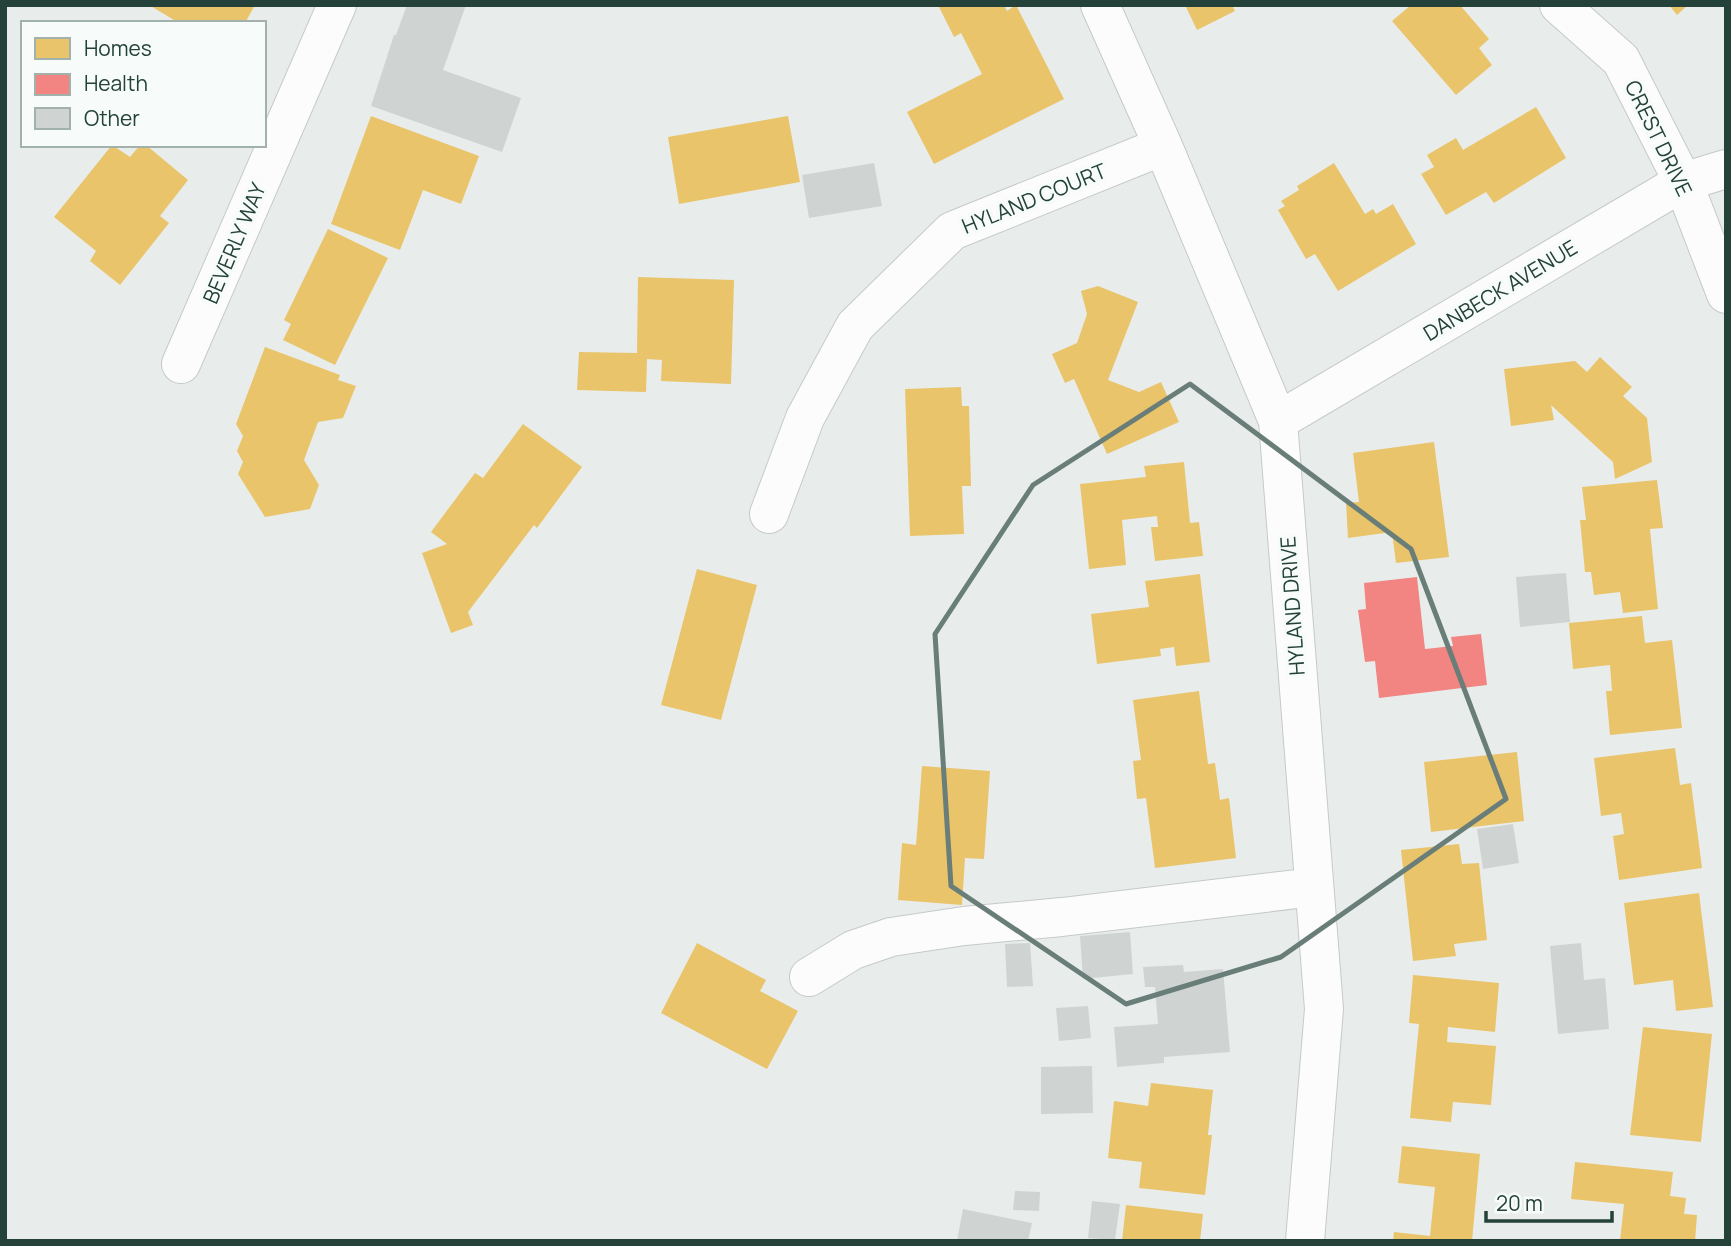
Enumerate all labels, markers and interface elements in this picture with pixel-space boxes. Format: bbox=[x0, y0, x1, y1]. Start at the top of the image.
legend bbox=[21, 21, 266, 147]
text: Homes bbox=[84, 34, 152, 62]
text: Health bbox=[84, 69, 148, 97]
street label: CREST DRIVE bbox=[1619, 75, 1699, 201]
text: Other bbox=[84, 104, 140, 132]
street label: HYLAND COURT bbox=[958, 156, 1111, 240]
street label: BEVERLY WAY bbox=[196, 178, 272, 308]
street label: DANBECK AVENUE bbox=[1418, 233, 1582, 347]
street label: HYLAND DRIVE bbox=[1273, 535, 1311, 677]
scale bar bbox=[1486, 1180, 1612, 1224]
text: 20 m bbox=[1496, 1189, 1543, 1217]

